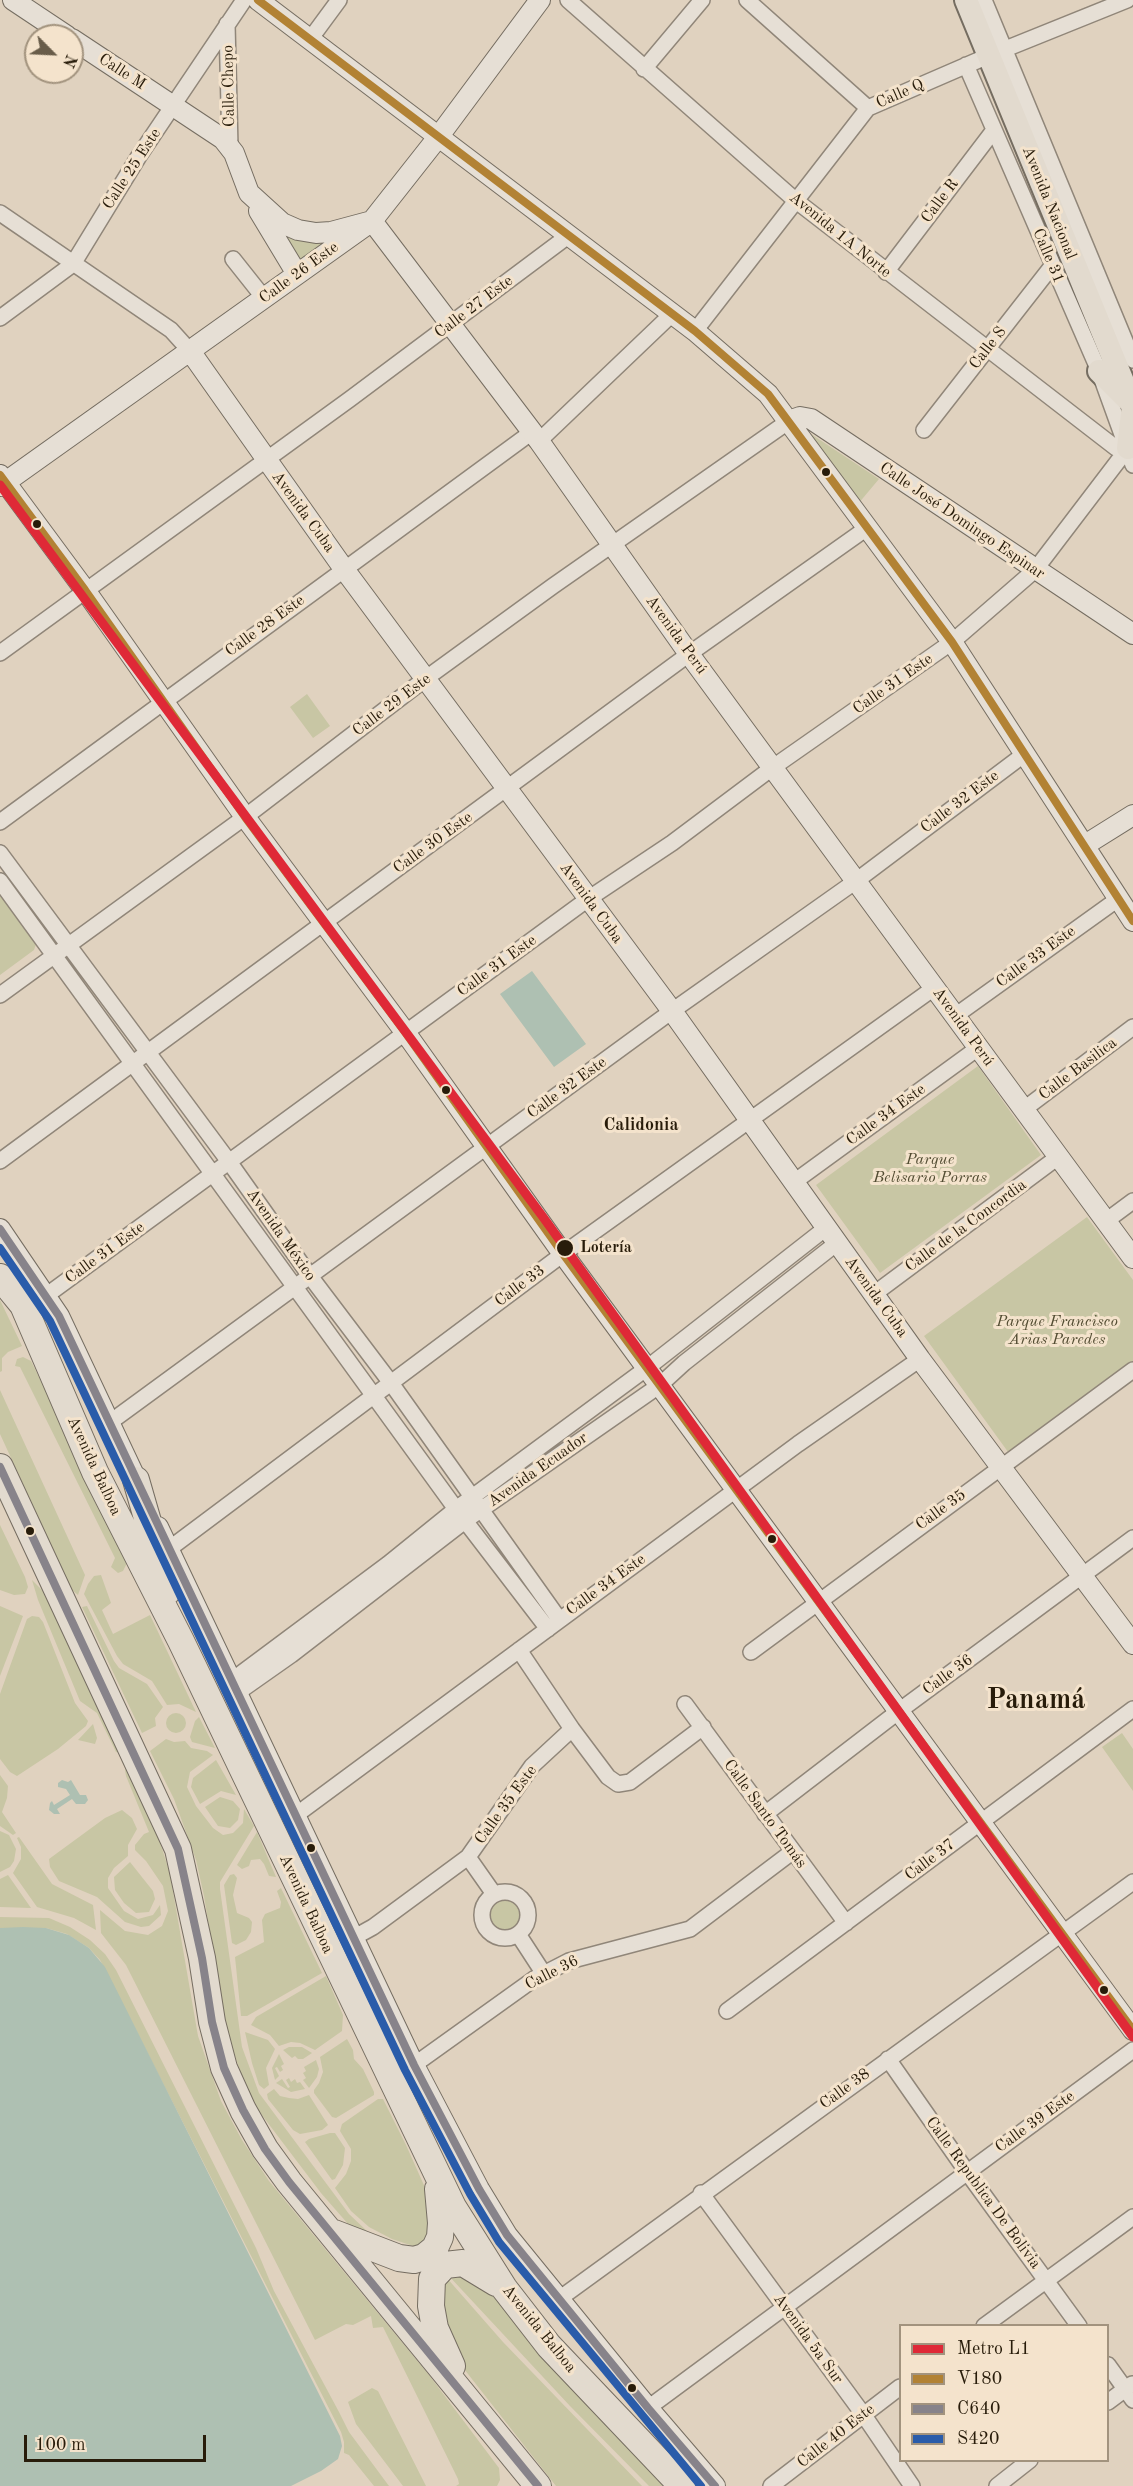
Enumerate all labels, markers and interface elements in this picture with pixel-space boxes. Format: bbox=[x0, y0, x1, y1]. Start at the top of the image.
north arrow bbox=[24, 24, 84, 84]
street label: Calle Chepo bbox=[219, 45, 239, 127]
street label: Calle M bbox=[95, 50, 149, 94]
text: N bbox=[59, 52, 78, 69]
street label: Calle Q bbox=[873, 75, 927, 113]
street label: Calle 25 Este bbox=[99, 125, 165, 213]
street label: Avenida Nacional bbox=[1018, 144, 1080, 262]
street label: Calle R bbox=[917, 175, 963, 227]
street label: Avenida 1A Norte bbox=[785, 188, 895, 282]
street label: Calle 31 bbox=[1028, 226, 1068, 286]
street label: Calle 26 Este bbox=[256, 238, 342, 308]
street label: Calle 27 Este bbox=[431, 271, 517, 343]
street label: Calle S bbox=[965, 323, 1011, 373]
street label: Calle José Domingo Espinar bbox=[876, 458, 1048, 584]
unlabelled marker bbox=[820, 466, 832, 478]
street label: Avenida Cuba bbox=[267, 468, 339, 556]
unlabelled marker bbox=[31, 518, 43, 530]
street label: Calle 28 Este bbox=[222, 591, 308, 661]
street label: Avenida Perú bbox=[641, 592, 711, 678]
street label: Calle 31 Este bbox=[849, 649, 937, 719]
street label: Calle 29 Este bbox=[349, 669, 435, 741]
street label: Calle 32 Este bbox=[917, 766, 1003, 838]
street label: Calle 30 Este bbox=[390, 808, 476, 878]
street label: Avenida Cuba bbox=[555, 859, 627, 947]
street label: Calle 33 Este bbox=[993, 922, 1079, 992]
street label: Calle 31 Este bbox=[454, 931, 540, 1001]
street label: Avenida Perú bbox=[928, 984, 998, 1070]
street label: Calle Basilica bbox=[1035, 1033, 1121, 1105]
street label: Calle 32 Este bbox=[524, 1053, 610, 1123]
street label: Calle 34 Este bbox=[843, 1080, 929, 1150]
unlabelled marker bbox=[440, 1084, 452, 1096]
district label: Calidonia bbox=[603, 1114, 679, 1136]
park label: Parque Belisario Porras bbox=[873, 1150, 987, 1188]
street label: Calle de la Concordia bbox=[902, 1176, 1030, 1276]
street label: Avenida México bbox=[242, 1185, 320, 1285]
street label: Calle 31 Este bbox=[62, 1218, 148, 1288]
marker: Lotería bbox=[555, 1238, 575, 1258]
place label: Lotería bbox=[580, 1238, 632, 1258]
street label: Avenida Cuba bbox=[840, 1253, 912, 1341]
street label: Calle 33 bbox=[491, 1261, 549, 1311]
park label: Parque Francisco Arias Paredes bbox=[996, 1312, 1118, 1350]
street label: Avenida Balboa bbox=[63, 1413, 125, 1519]
street label: Avenida Ecuador bbox=[484, 1429, 592, 1511]
street label: Calle 35 bbox=[912, 1485, 970, 1535]
unlabelled marker bbox=[24, 1525, 36, 1537]
unlabelled marker bbox=[766, 1533, 778, 1545]
street label: Calle 34 Este bbox=[563, 1550, 649, 1620]
street label: Calle 36 bbox=[919, 1650, 977, 1700]
district label: Panamá bbox=[986, 1684, 1086, 1718]
street label: Calle Santo Tomás bbox=[719, 1756, 811, 1872]
street label: Calle 35 Este bbox=[471, 1762, 541, 1848]
street label: Calle 37 bbox=[901, 1835, 959, 1885]
unlabelled marker bbox=[305, 1842, 317, 1854]
street label: Avenida Balboa bbox=[275, 1851, 337, 1957]
street label: Calle 36 bbox=[522, 1951, 582, 1995]
unlabelled marker bbox=[1098, 1984, 1110, 1996]
street label: Calle 38 bbox=[816, 2064, 874, 2114]
street label: Calle 39 Este bbox=[992, 2087, 1078, 2157]
street label: Calle Republica De Bolivia bbox=[921, 2113, 1045, 2273]
street label: Avenida Balboa bbox=[498, 2281, 580, 2377]
street label: Avenida 5a Sur bbox=[769, 2290, 847, 2388]
legend bbox=[899, 2324, 1109, 2462]
text: Metro L1 bbox=[957, 2340, 1031, 2358]
text: V180 bbox=[957, 2370, 1002, 2388]
unlabelled marker bbox=[626, 2382, 638, 2394]
street label: Calle 40 Este bbox=[793, 2400, 879, 2472]
text: C640 bbox=[957, 2400, 1000, 2418]
scale bar bbox=[27, 2423, 208, 2461]
text: S420 bbox=[957, 2430, 999, 2448]
text: 100 m bbox=[35, 2436, 86, 2454]

